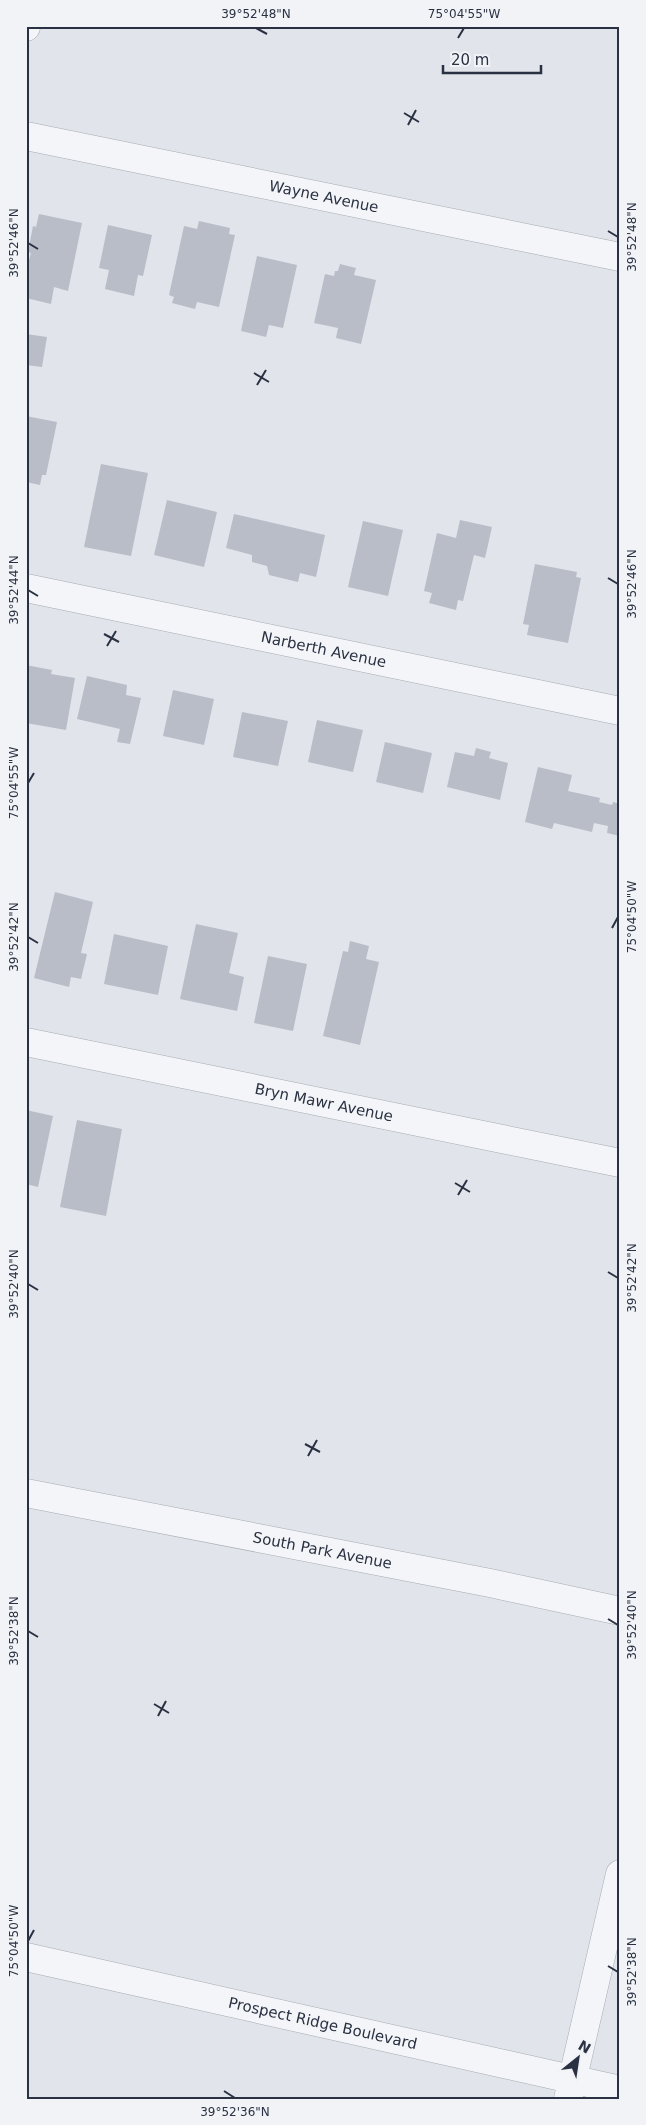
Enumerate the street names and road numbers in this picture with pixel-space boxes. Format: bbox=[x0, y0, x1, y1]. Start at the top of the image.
street label: Wayne Avenue bbox=[268, 177, 380, 217]
street label: Narberth Avenue bbox=[259, 628, 388, 671]
street label: Bryn Mawr Avenue bbox=[253, 1080, 395, 1126]
street label: South Park Avenue bbox=[251, 1528, 394, 1573]
street label: Prospect Ridge Boulevard bbox=[227, 1994, 419, 2053]

